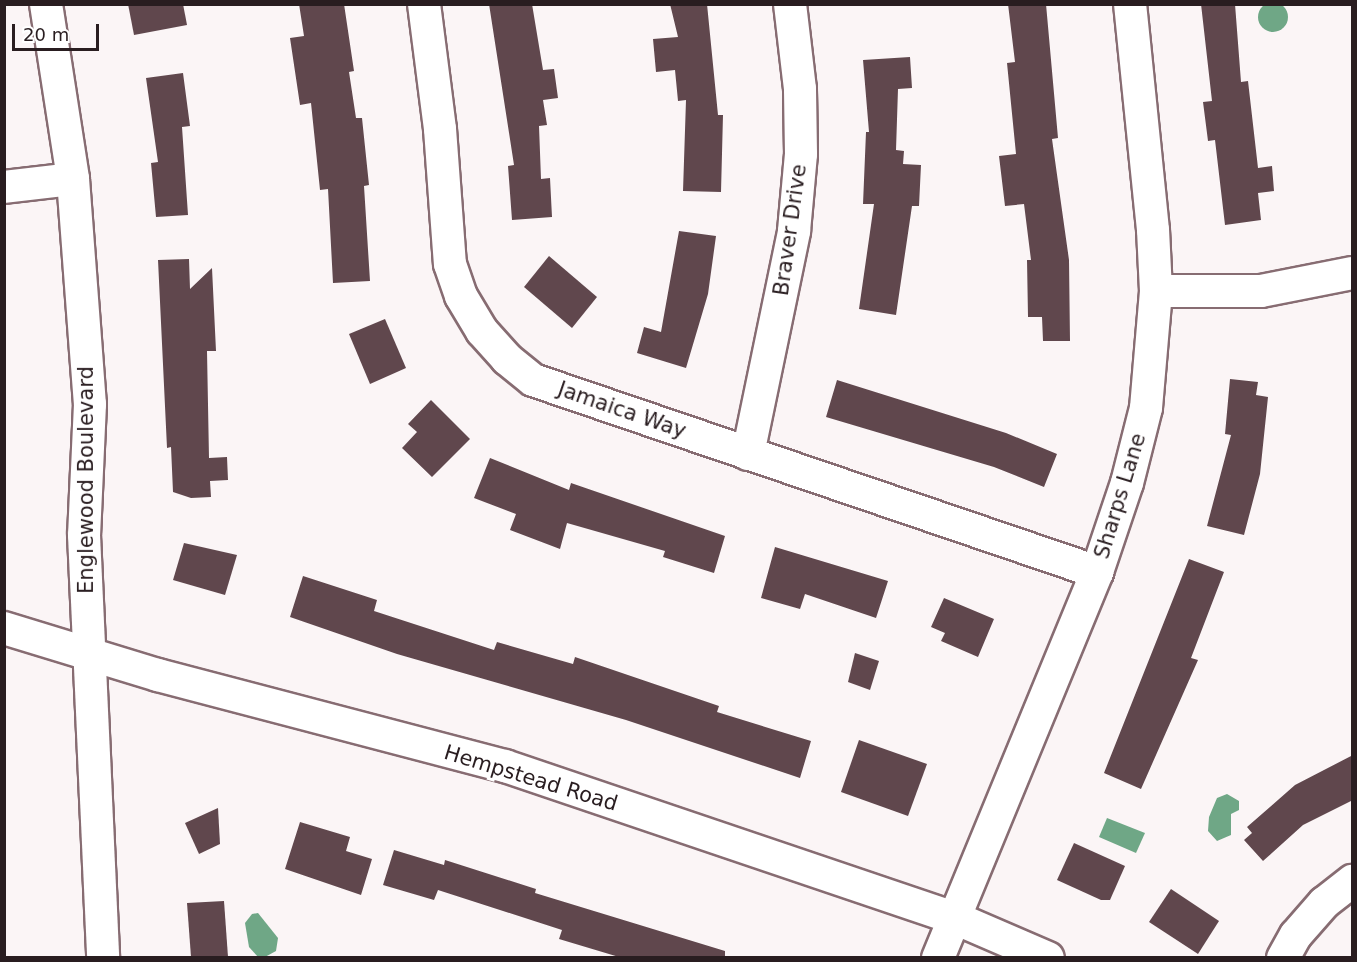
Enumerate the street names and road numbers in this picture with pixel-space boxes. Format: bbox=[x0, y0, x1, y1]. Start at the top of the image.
street label: Braver Drive bbox=[768, 163, 812, 297]
street label: Englewood Boulevard bbox=[73, 366, 99, 594]
street label: Jamaica Way bbox=[555, 376, 689, 444]
street label: Sharps Lane bbox=[1089, 430, 1151, 562]
street label: Hempstead Road bbox=[441, 740, 621, 816]

